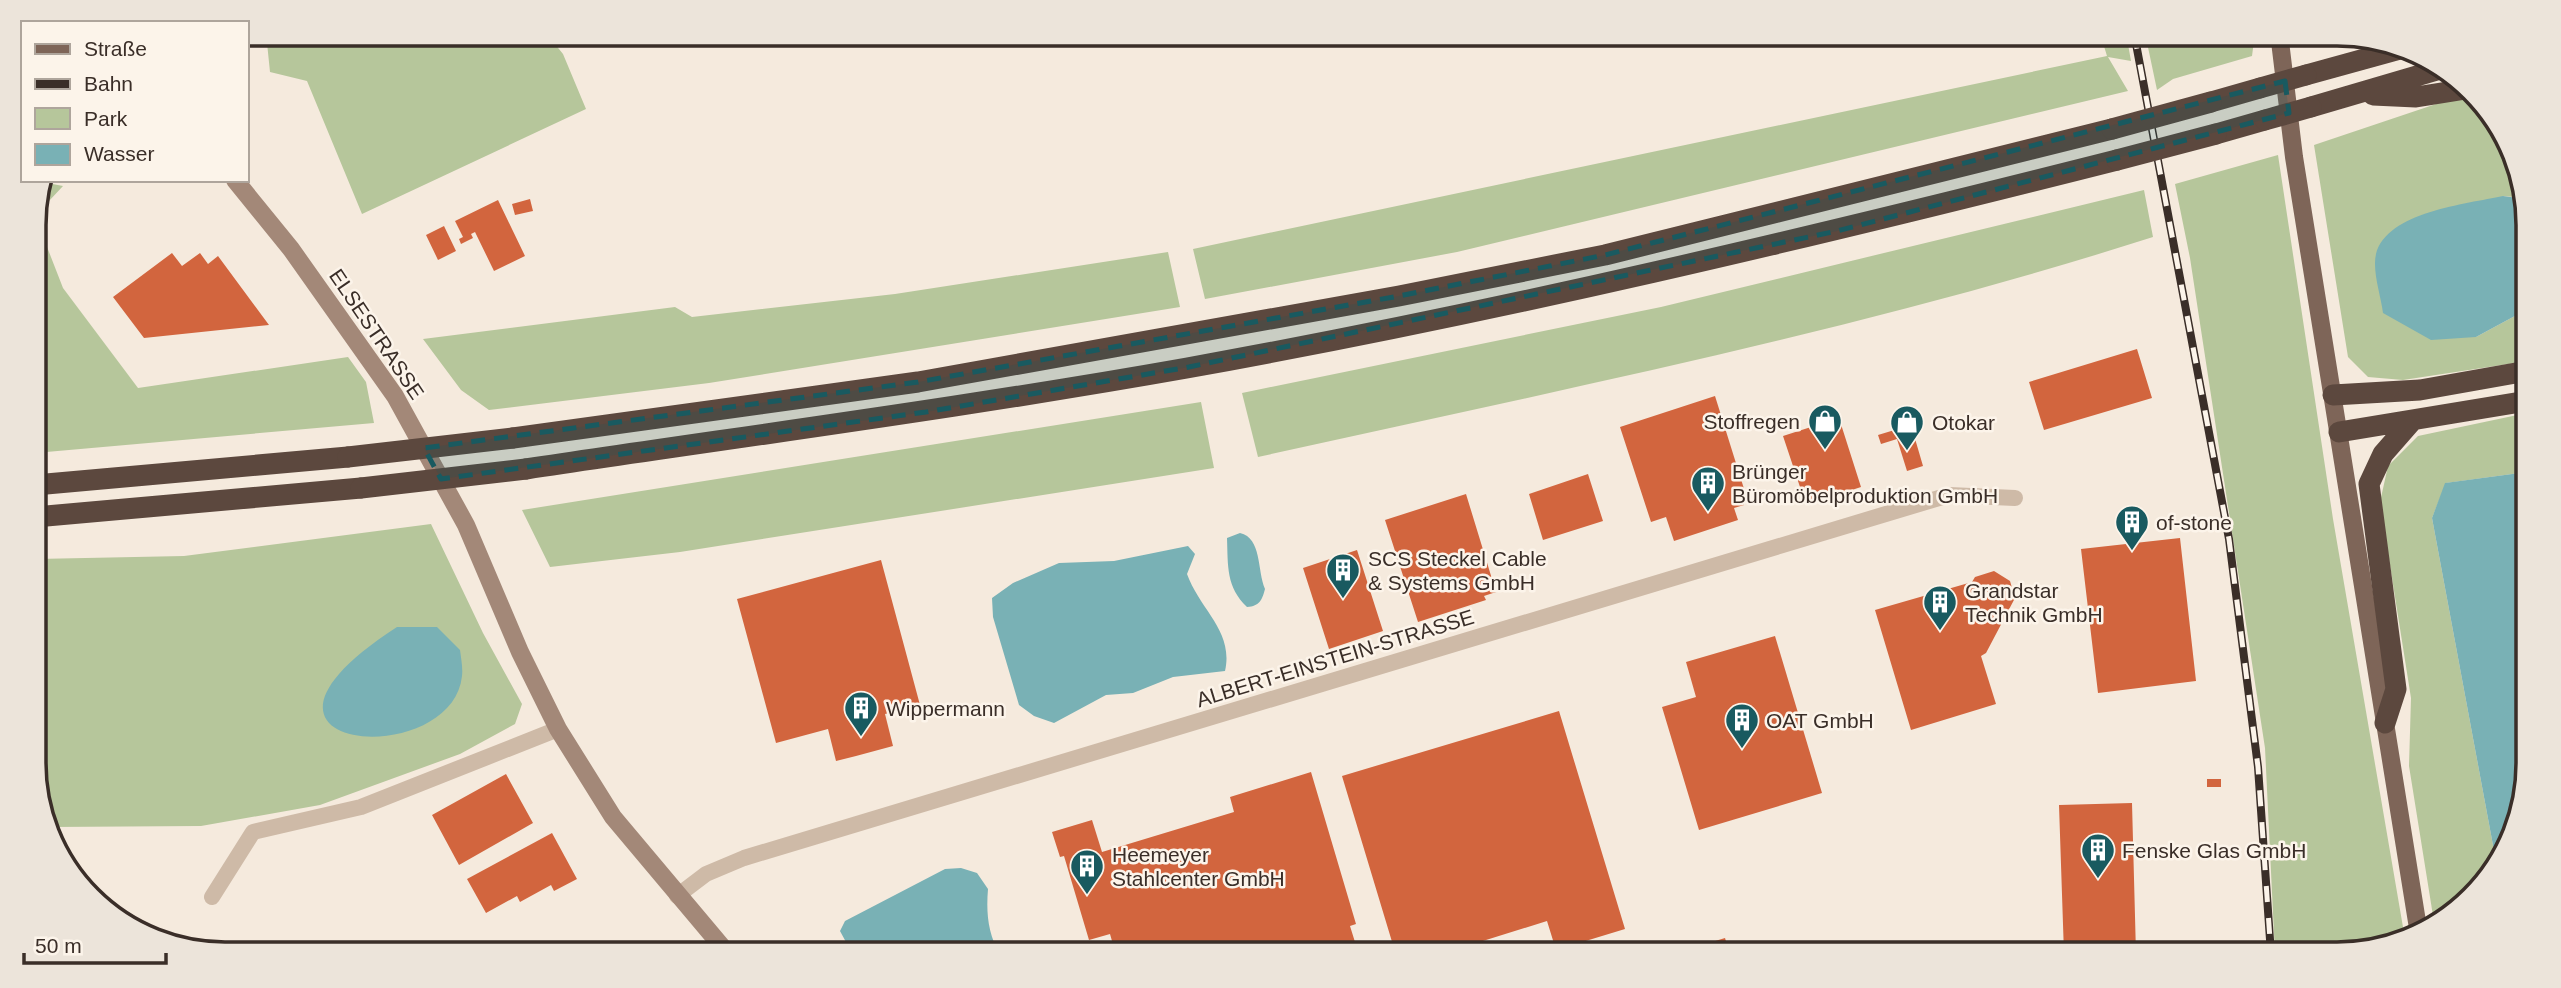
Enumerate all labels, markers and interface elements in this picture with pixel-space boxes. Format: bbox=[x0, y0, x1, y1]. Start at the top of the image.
legend bbox=[21, 21, 248, 182]
text: Straße bbox=[84, 37, 147, 60]
text: Bahn bbox=[84, 72, 133, 95]
text: Park bbox=[84, 107, 128, 130]
text: Wasser bbox=[84, 142, 154, 165]
street label: ELSESTRASSE bbox=[325, 265, 429, 403]
shop icon: Stoffregen bbox=[1806, 402, 1844, 451]
shop icon: Otokar bbox=[1888, 403, 1926, 452]
place label: Stoffregen bbox=[1703, 410, 1800, 433]
place label: Otokar bbox=[1932, 411, 1995, 434]
place label: Brünger Büromöbelproduktion GmbH bbox=[1732, 460, 1998, 507]
building icon: Brünger Büromöbelproduktion GmbH bbox=[1689, 464, 1727, 513]
building icon: of-stone bbox=[2113, 503, 2151, 552]
place label: of-stone bbox=[2156, 511, 2232, 534]
place label: SCS Steckel Cable & Systems GmbH bbox=[1368, 547, 1547, 594]
building icon: SCS Steckel Cable & Systems GmbH bbox=[1324, 551, 1362, 600]
place label: Grandstar Technik GmbH bbox=[1965, 579, 2103, 626]
building icon: Grandstar Technik GmbH bbox=[1921, 583, 1959, 632]
street label: ALBERT-EINSTEIN-STRASSE bbox=[1193, 605, 1477, 711]
building icon: Wippermann bbox=[842, 689, 880, 738]
place label: Wippermann bbox=[886, 697, 1005, 720]
building icon: OAT GmbH bbox=[1723, 701, 1761, 750]
place label: OAT GmbH bbox=[1766, 709, 1874, 732]
building icon: Fenske Glas GmbH bbox=[2079, 831, 2117, 880]
place label: Fenske Glas GmbH bbox=[2122, 839, 2306, 862]
place label: Heemeyer Stahlcenter GmbH bbox=[1112, 843, 1285, 890]
building icon: Heemeyer Stahlcenter GmbH bbox=[1068, 847, 1106, 896]
scale bar bbox=[24, 922, 166, 966]
text: 50 m bbox=[35, 934, 82, 957]

